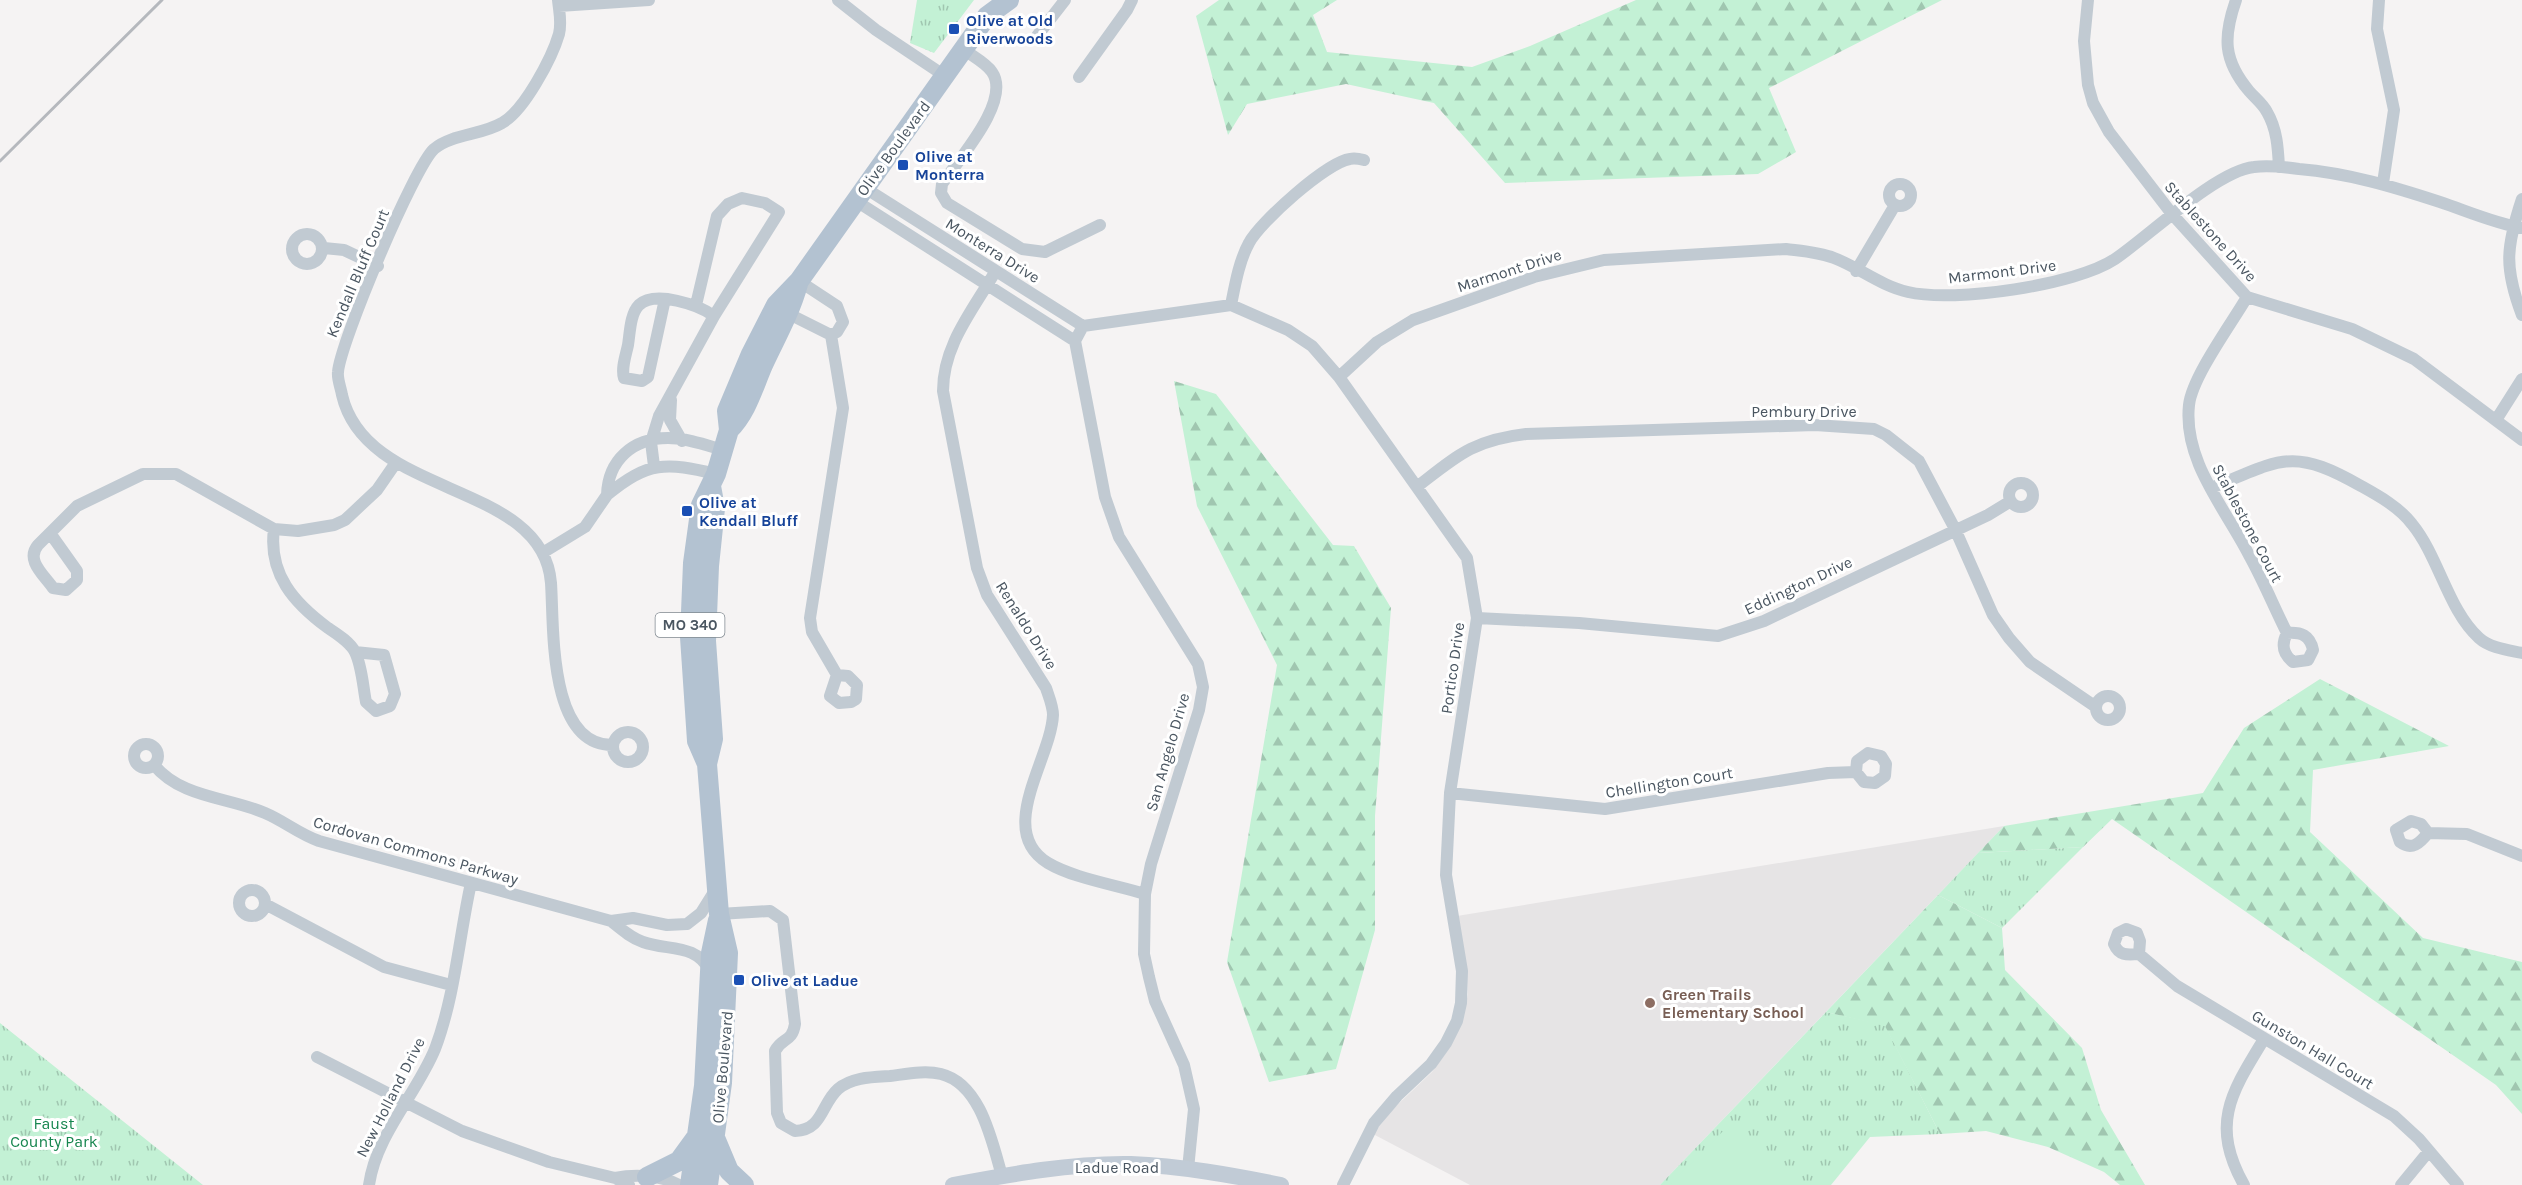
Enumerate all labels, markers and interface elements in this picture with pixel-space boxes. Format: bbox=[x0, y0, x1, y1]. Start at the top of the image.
place label: Olive at Old Riverwoods bbox=[966, 11, 1053, 48]
marker: Olive at Old Riverwoods bbox=[947, 22, 961, 36]
street label: Olive Boulevard bbox=[853, 97, 934, 200]
place label: Olive at Monterra bbox=[915, 147, 985, 184]
marker: Olive at Monterra bbox=[896, 158, 910, 172]
street label: Stablestone Drive bbox=[2160, 177, 2261, 286]
street label: Kendall Bluff Court bbox=[322, 206, 393, 340]
street label: Monterra Drive bbox=[942, 214, 1043, 287]
street label: Marmont Drive bbox=[1455, 245, 1564, 296]
street label: Marmont Drive bbox=[1947, 255, 2057, 288]
street label: Pembury Drive bbox=[1751, 402, 1857, 421]
street label: Stablestone Court bbox=[2208, 461, 2287, 586]
place label: Olive at Kendall Bluff bbox=[699, 493, 798, 530]
marker: Olive at Kendall Bluff bbox=[680, 504, 694, 518]
street label: Eddington Drive bbox=[1741, 552, 1855, 619]
street label: Renaldo Drive bbox=[992, 578, 1061, 673]
road number: MO 340 bbox=[656, 613, 724, 637]
street label: Portico Drive bbox=[1437, 621, 1468, 715]
street label: San Angelo Drive bbox=[1141, 691, 1193, 814]
street label: Chellington Court bbox=[1604, 763, 1734, 802]
street label: Cordovan Commons Parkway bbox=[311, 812, 521, 889]
place label: Olive at Ladue bbox=[751, 971, 858, 990]
marker: Olive at Ladue bbox=[732, 973, 746, 987]
place label: Green Trails Elementary School bbox=[1662, 985, 1804, 1022]
marker: Green Trails Elementary School bbox=[1643, 996, 1657, 1010]
street label: Gunston Hall Court bbox=[2248, 1006, 2377, 1093]
street label: Olive Boulevard bbox=[708, 1010, 737, 1124]
street label: New Holland Drive bbox=[352, 1034, 429, 1160]
park label: Faust County Park bbox=[10, 1114, 98, 1151]
street label: Ladue Road bbox=[1075, 1158, 1159, 1177]

